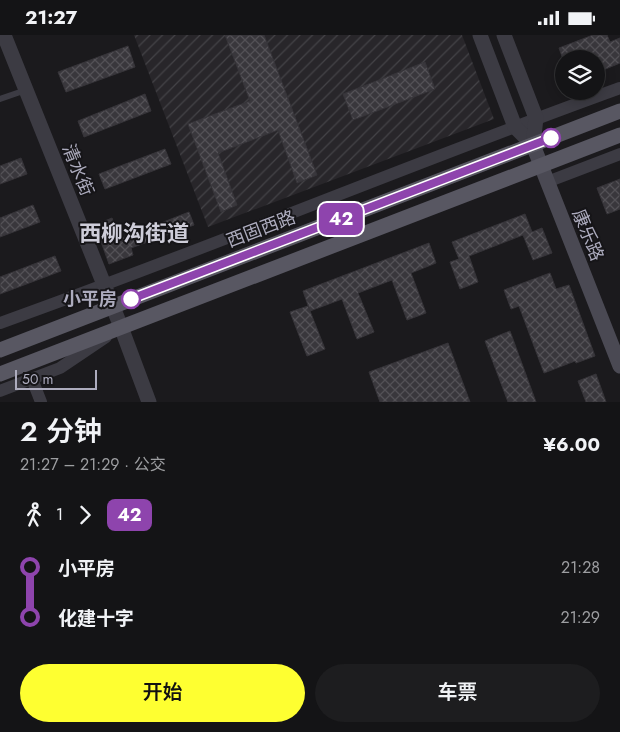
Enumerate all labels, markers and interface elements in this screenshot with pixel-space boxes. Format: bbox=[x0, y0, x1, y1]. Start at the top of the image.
text: 21:27 bbox=[25, 4, 77, 31]
map controls bbox=[555, 50, 605, 100]
button: layers bbox=[555, 50, 605, 100]
unlabelled marker bbox=[541, 128, 561, 148]
street label: 清水街 bbox=[56, 140, 100, 200]
line badge: 42 bbox=[318, 203, 364, 235]
street label: 西固西路 bbox=[223, 204, 299, 254]
street label: 康乐路 bbox=[566, 205, 610, 265]
text: 42 bbox=[329, 206, 353, 232]
district label: 西柳沟街道 bbox=[79, 217, 189, 249]
place label: 小平房 bbox=[63, 286, 117, 312]
marker: 小平房 bbox=[121, 289, 141, 309]
scale bar bbox=[15, 367, 98, 390]
text: 50 m bbox=[22, 369, 53, 389]
text: 2 分钟 bbox=[20, 411, 102, 452]
text: ¥6.00 bbox=[543, 431, 600, 458]
text: 21:27 – 21:29 · 公交 bbox=[20, 453, 166, 476]
icon: walk bbox=[20, 501, 48, 529]
icon: forward bbox=[71, 501, 99, 529]
text: 42 bbox=[117, 502, 142, 528]
text: 1 bbox=[56, 503, 63, 526]
text: 小平房 bbox=[58, 555, 115, 582]
text: 21:28 bbox=[561, 556, 600, 579]
text: 化建十字 bbox=[58, 605, 134, 632]
text: 21:29 bbox=[561, 606, 600, 629]
button: 开始 bbox=[20, 664, 305, 722]
button: 车票 bbox=[315, 664, 600, 722]

